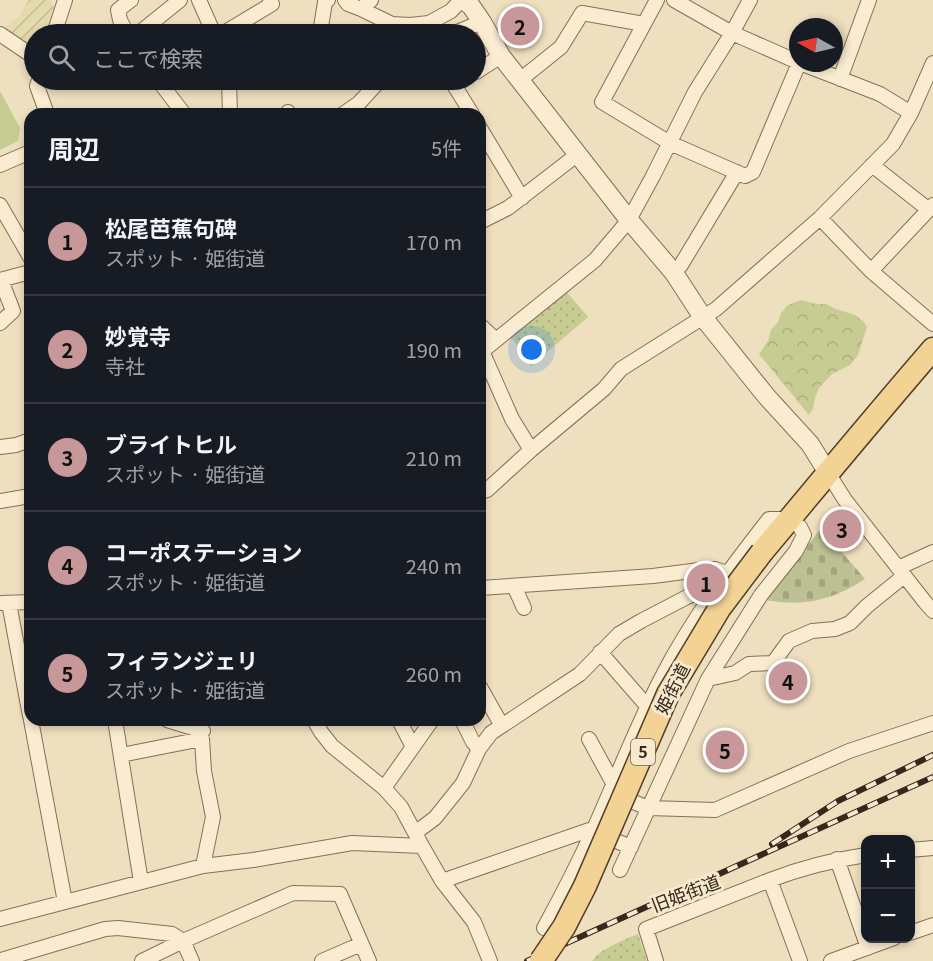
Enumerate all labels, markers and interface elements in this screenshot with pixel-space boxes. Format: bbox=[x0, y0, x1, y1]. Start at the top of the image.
pin: 2 bbox=[500, 3, 540, 48]
north arrow bbox=[789, 18, 843, 72]
search box bbox=[24, 24, 486, 90]
icon: search bbox=[45, 41, 78, 74]
text: ここで検索 bbox=[93, 41, 203, 73]
text: 周辺 bbox=[48, 129, 100, 166]
text: 5件 bbox=[431, 133, 462, 162]
text: 松尾芭蕉句碑 bbox=[105, 211, 237, 243]
text: 1 bbox=[62, 227, 73, 256]
text: 170 m bbox=[406, 227, 462, 256]
text: スポット · 姫街道 bbox=[105, 243, 265, 272]
text: 妙覚寺 bbox=[105, 319, 171, 351]
text: 2 bbox=[62, 335, 73, 364]
text: 190 m bbox=[406, 335, 462, 364]
your location bbox=[517, 335, 546, 364]
text: 寺社 bbox=[105, 351, 145, 380]
text: ブライトヒル bbox=[105, 427, 237, 459]
text: 3 bbox=[62, 443, 73, 472]
text: 210 m bbox=[406, 443, 462, 472]
text: スポット · 姫街道 bbox=[105, 459, 265, 488]
pin: 3 bbox=[822, 506, 862, 552]
text: コーポステーション bbox=[105, 535, 303, 567]
text: 4 bbox=[62, 551, 73, 580]
text: 240 m bbox=[406, 551, 462, 580]
pin: 1 bbox=[686, 560, 726, 606]
text: スポット · 姫街道 bbox=[105, 567, 265, 596]
text: フィランジェリ bbox=[105, 643, 259, 675]
street label: 姫街道 bbox=[647, 658, 695, 718]
pin: 4 bbox=[768, 658, 808, 704]
text: 5 bbox=[62, 659, 73, 688]
text: 260 m bbox=[406, 659, 462, 688]
text: スポット · 姫街道 bbox=[105, 675, 265, 704]
pin: 5 bbox=[706, 728, 744, 772]
road number: 5 bbox=[631, 739, 655, 765]
map controls bbox=[861, 835, 915, 943]
button: + bbox=[861, 835, 915, 889]
street label: 旧姫街道 bbox=[647, 867, 724, 917]
button: − bbox=[861, 889, 915, 943]

